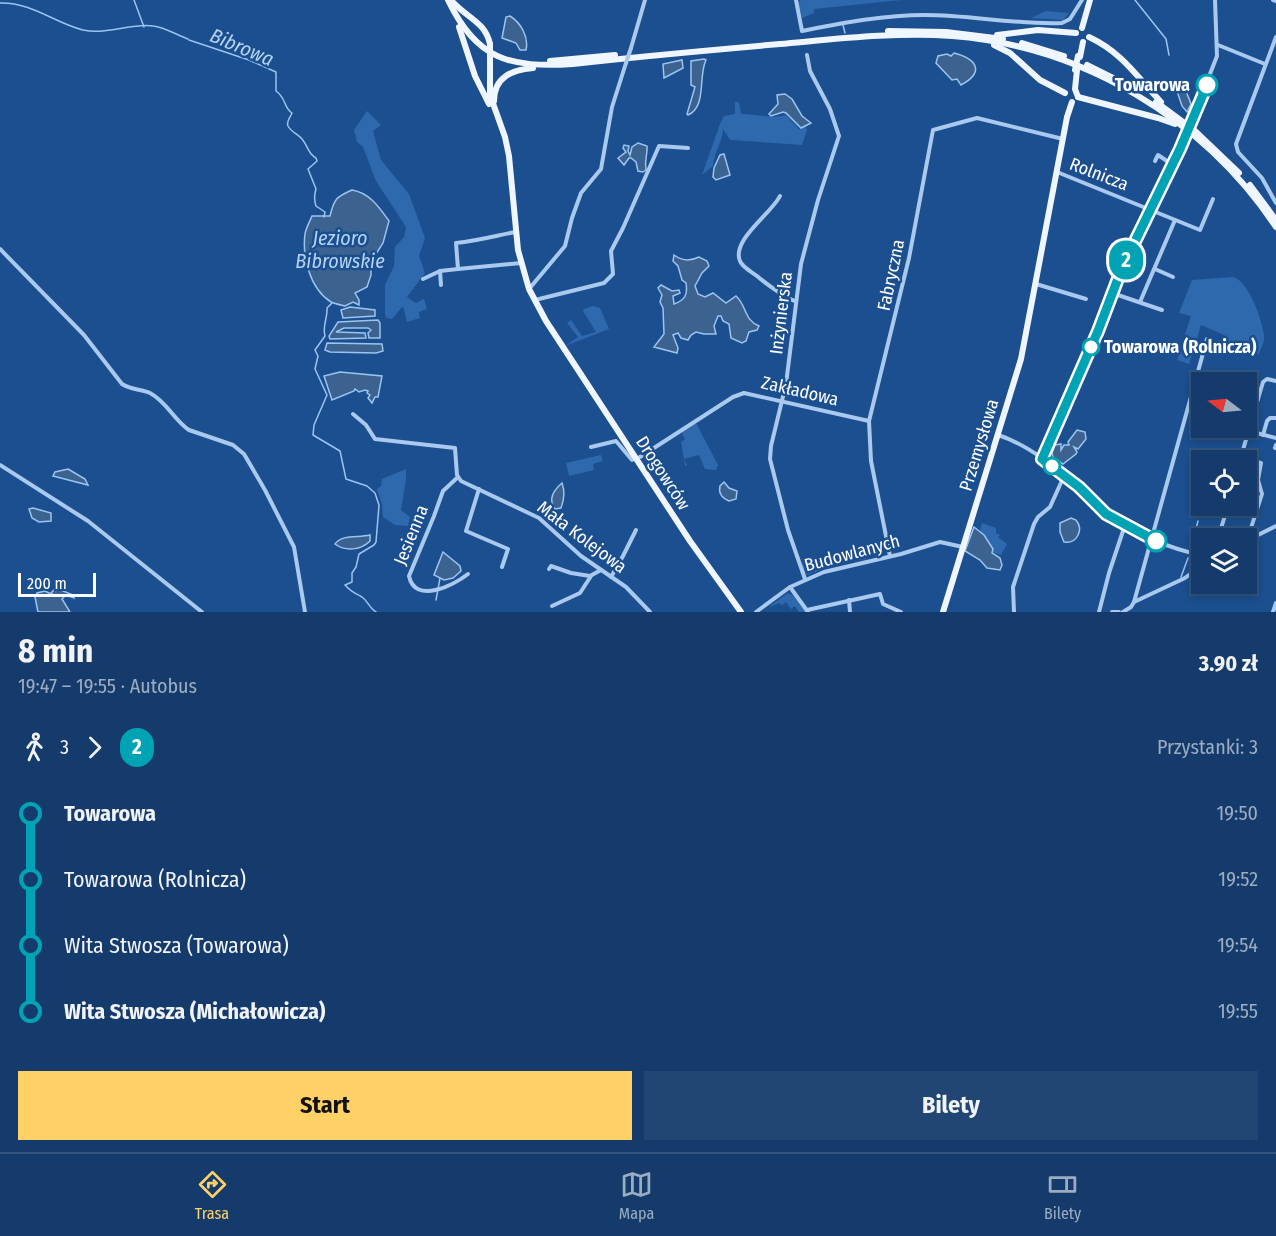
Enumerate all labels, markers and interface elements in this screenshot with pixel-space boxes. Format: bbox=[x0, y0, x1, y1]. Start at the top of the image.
water label: Bibrowa bbox=[207, 23, 277, 71]
place label: Towarowa bbox=[1115, 74, 1190, 96]
marker: Towarowa bbox=[1196, 74, 1218, 96]
street label: Rolnicza bbox=[1066, 153, 1132, 195]
water label: Jezioro Bibrowskie bbox=[295, 226, 385, 273]
street label: Fabryczna bbox=[873, 237, 909, 313]
line badge: 2 bbox=[1106, 240, 1146, 280]
text: 2 bbox=[1121, 247, 1131, 273]
street label: Inżynierska bbox=[765, 270, 797, 355]
place label: Towarowa (Rolnicza) bbox=[1104, 336, 1257, 358]
marker: Towarowa (Rolnicza) bbox=[1082, 338, 1100, 356]
street label: Zakładowa bbox=[759, 371, 841, 411]
north arrow bbox=[1191, 372, 1257, 438]
map controls bbox=[1191, 372, 1257, 594]
street label: Przemysłowa bbox=[955, 396, 1003, 494]
street label: Drogowców bbox=[631, 432, 695, 514]
button: locate bbox=[1191, 450, 1257, 516]
unlabelled marker bbox=[1043, 457, 1061, 475]
street label: Mała Kolejowa bbox=[533, 496, 631, 578]
street label: Jesienna bbox=[389, 502, 433, 568]
button: layers bbox=[1191, 528, 1257, 594]
street label: Budowlanych bbox=[802, 530, 902, 576]
unlabelled marker bbox=[1145, 530, 1167, 552]
scale bar bbox=[18, 570, 96, 598]
text: 200 m bbox=[27, 574, 67, 593]
text: 8 min bbox=[18, 631, 93, 671]
text: 3.90 zł bbox=[1199, 650, 1258, 677]
text: 19:47 – 19:55 · Autobus bbox=[18, 674, 197, 698]
icon: walk bbox=[18, 731, 51, 764]
icon: forward bbox=[78, 731, 111, 764]
text: 2 bbox=[132, 734, 142, 760]
text: 3 bbox=[60, 735, 69, 759]
text: Przystanki: 3 bbox=[1157, 735, 1258, 759]
text: Towarowa bbox=[64, 800, 156, 827]
text: 19:50 bbox=[1217, 801, 1258, 825]
text: Towarowa (Rolnicza) bbox=[64, 866, 246, 893]
text: 19:52 bbox=[1218, 867, 1258, 891]
text: Wita Stwosza (Towarowa) bbox=[64, 932, 289, 959]
text: 19:54 bbox=[1217, 933, 1258, 957]
text: Wita Stwosza (Michałowicza) bbox=[64, 998, 325, 1025]
text: 19:55 bbox=[1218, 999, 1258, 1023]
button: Start bbox=[18, 1071, 632, 1140]
button: Bilety bbox=[644, 1071, 1258, 1140]
tab: Trasa bbox=[195, 1168, 229, 1223]
tab: Mapa bbox=[619, 1168, 654, 1223]
tab: Bilety bbox=[1044, 1168, 1081, 1223]

